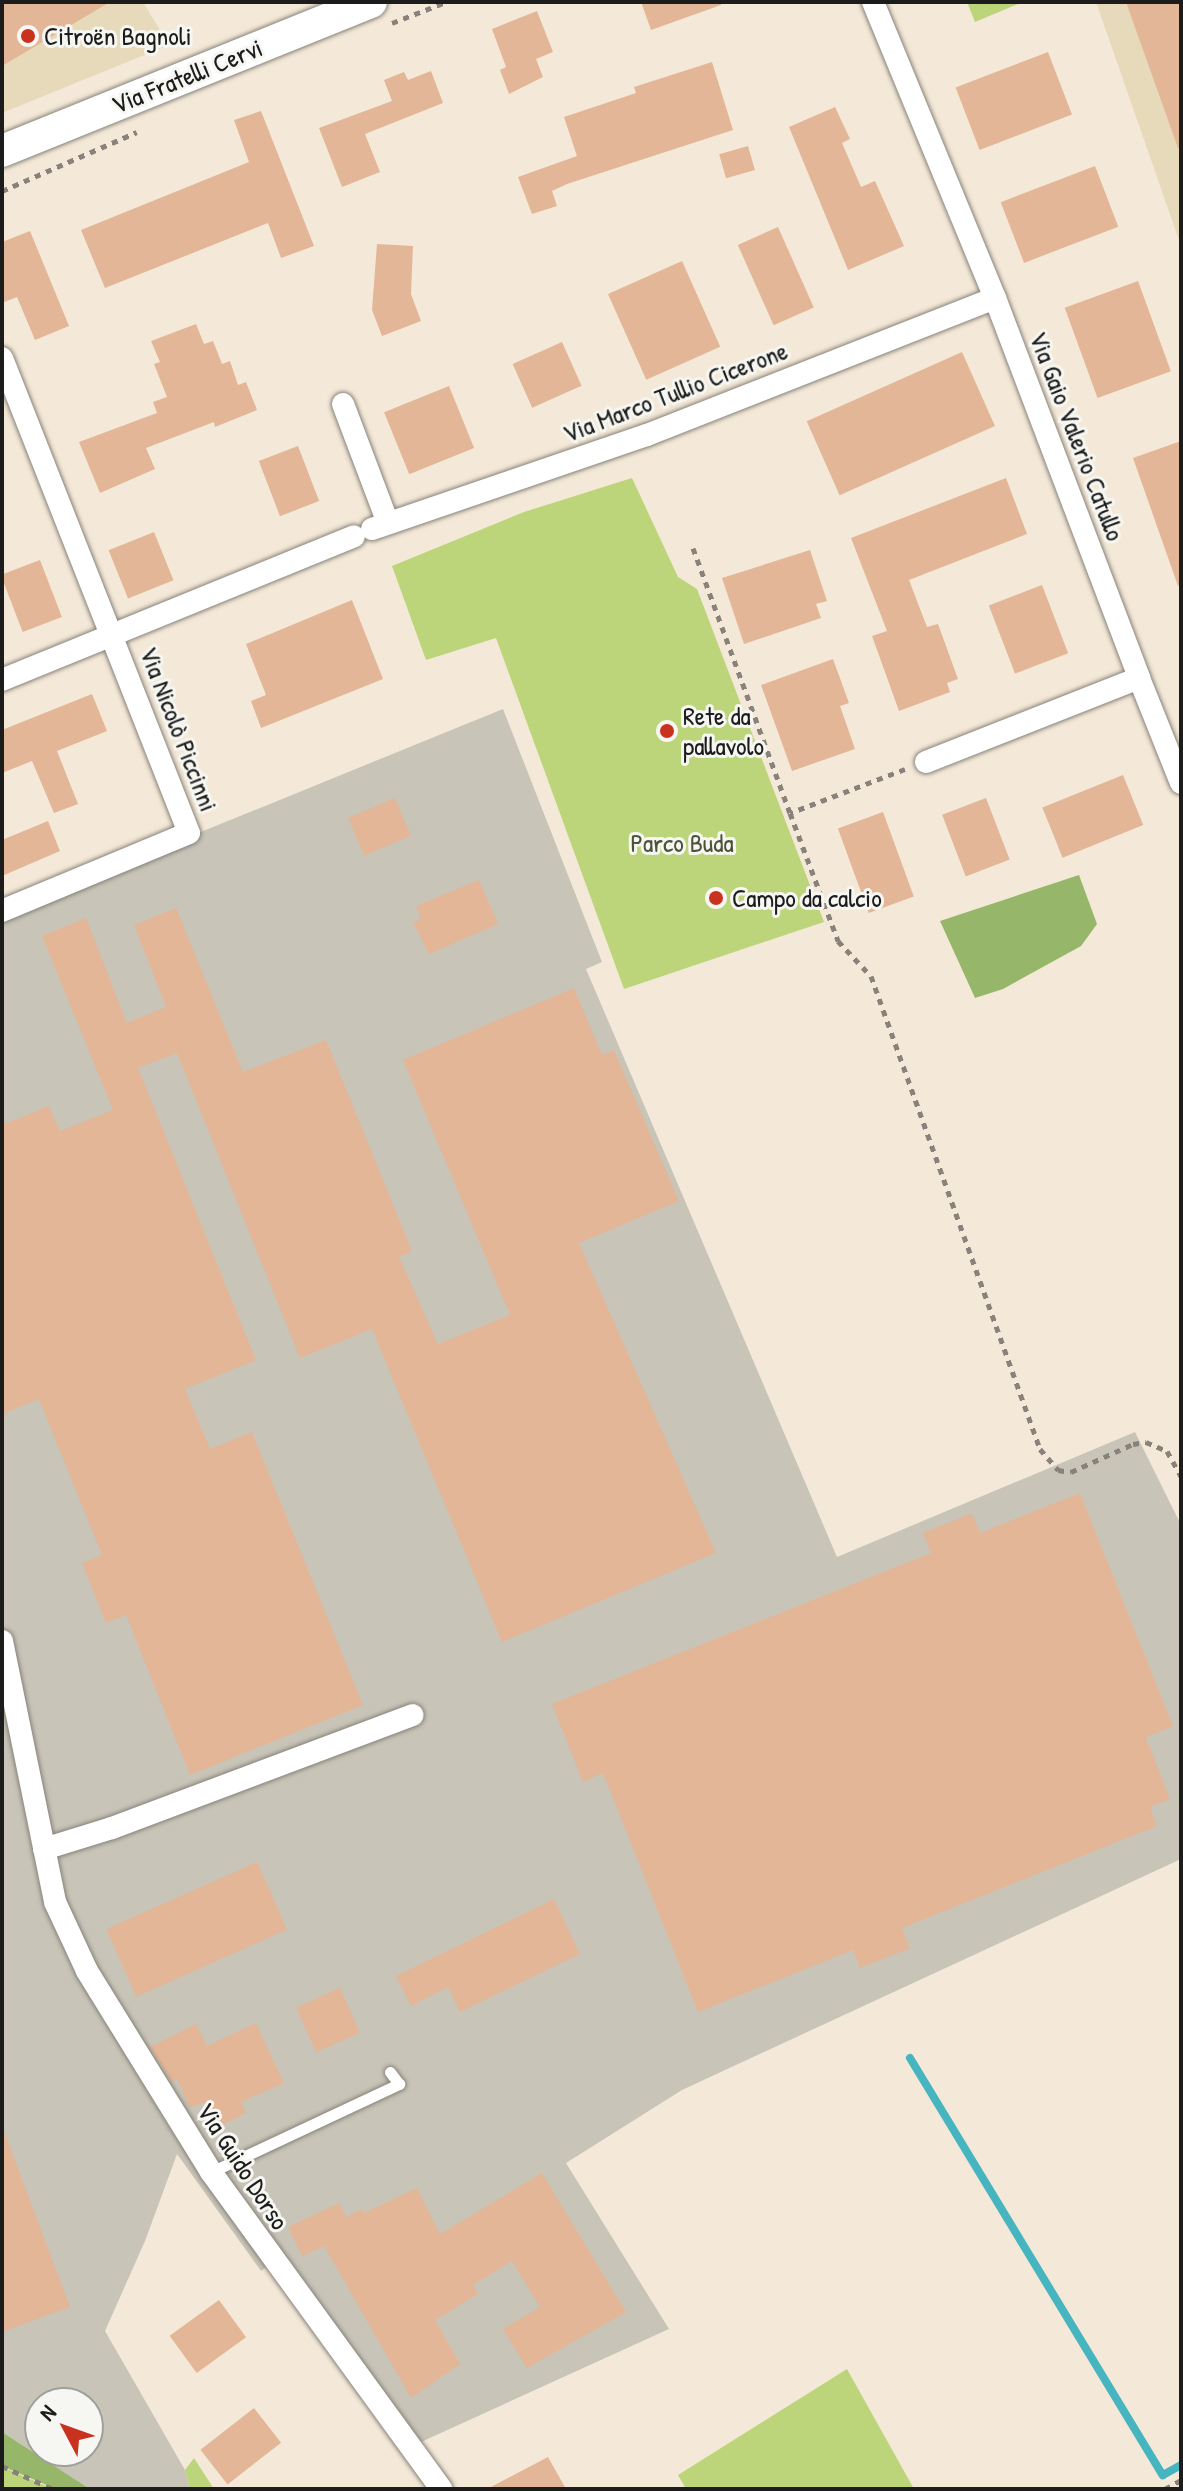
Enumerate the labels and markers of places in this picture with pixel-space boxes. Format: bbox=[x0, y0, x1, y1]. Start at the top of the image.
place label: Citroën Bagnoli bbox=[44, 20, 191, 52]
marker: Citroën Bagnoli bbox=[19, 27, 37, 45]
place label: Rete da pallavolo bbox=[683, 700, 764, 762]
marker: Rete da pallavolo bbox=[658, 722, 676, 740]
place label: Campo da calcio bbox=[732, 882, 882, 914]
marker: Campo da calcio bbox=[707, 889, 725, 907]

